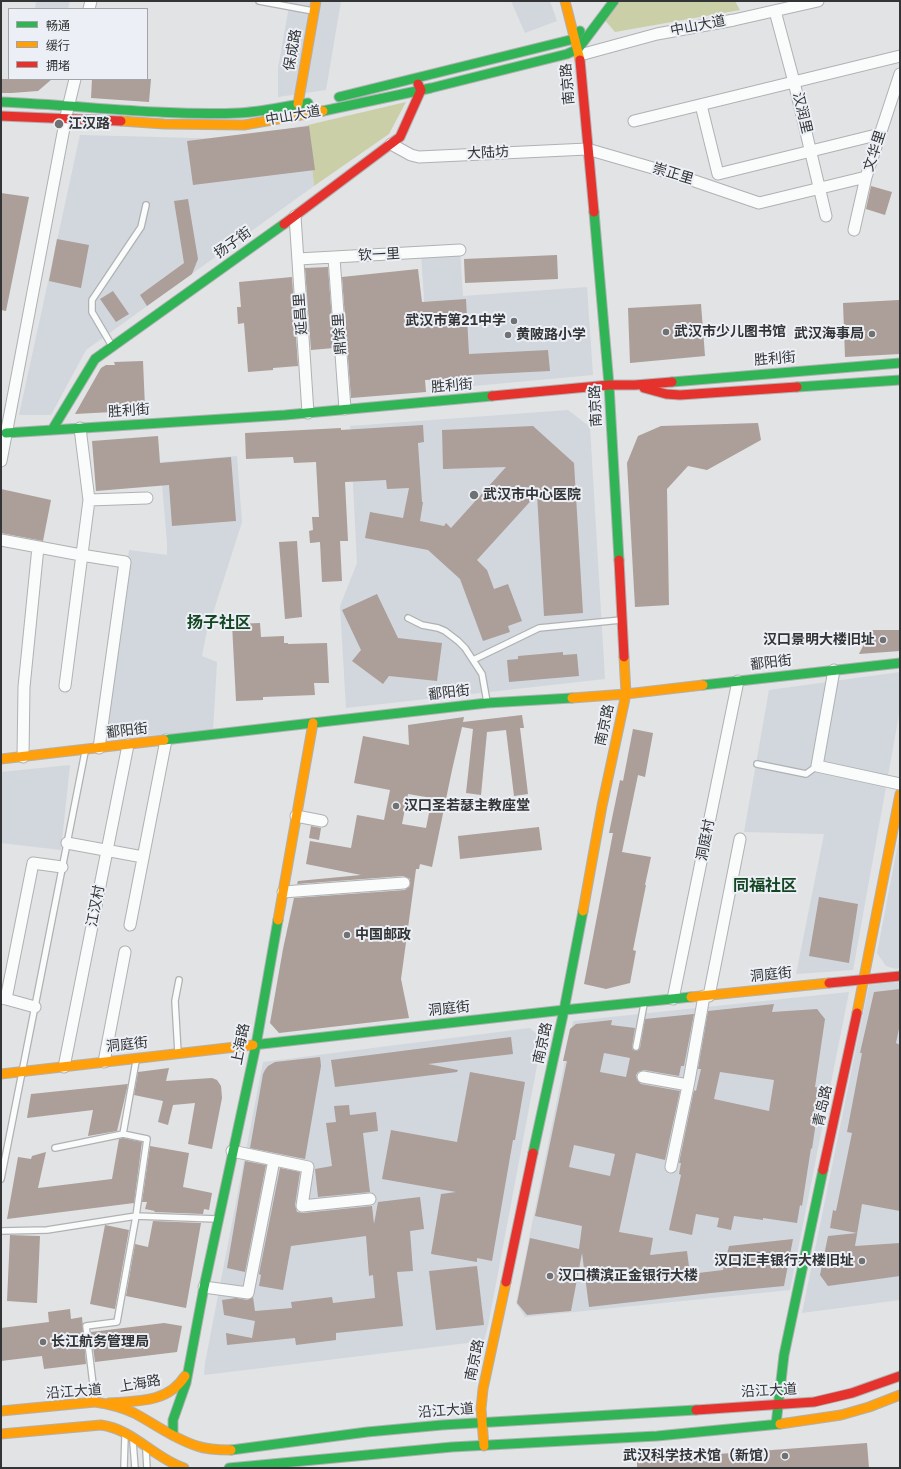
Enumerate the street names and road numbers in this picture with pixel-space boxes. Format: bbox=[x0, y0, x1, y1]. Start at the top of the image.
street label: 中山大道 bbox=[669, 12, 727, 40]
street label: 保成路 bbox=[281, 28, 305, 72]
street label: 南京路 bbox=[558, 62, 578, 106]
street label: 汉润里 bbox=[789, 91, 815, 135]
street label: 中山大道 bbox=[264, 103, 322, 129]
street label: 文华里 bbox=[861, 128, 889, 174]
street label: 大陆坊 bbox=[467, 144, 509, 162]
street label: 崇正里 bbox=[650, 160, 696, 188]
street label: 扬子街 bbox=[211, 224, 255, 262]
street label: 钦一里 bbox=[358, 246, 400, 264]
street label: 延昌里 bbox=[291, 292, 311, 336]
street label: 鼎馀里 bbox=[330, 312, 350, 356]
street label: 胜利街 bbox=[753, 349, 797, 369]
street label: 胜利街 bbox=[430, 376, 474, 396]
street label: 南京路 bbox=[587, 385, 605, 427]
street label: 胜利街 bbox=[107, 401, 151, 421]
street label: 鄱阳街 bbox=[749, 652, 793, 674]
street label: 鄱阳街 bbox=[427, 682, 471, 704]
street label: 南京路 bbox=[592, 703, 618, 747]
street label: 鄱阳街 bbox=[105, 720, 149, 742]
street label: 洞庭村 bbox=[694, 818, 718, 862]
street label: 江汉村 bbox=[84, 884, 108, 928]
street label: 洞庭街 bbox=[749, 964, 793, 986]
street label: 洞庭街 bbox=[427, 998, 471, 1020]
street label: 南京路 bbox=[530, 1021, 556, 1065]
street label: 上海路 bbox=[229, 1022, 253, 1066]
street label: 洞庭街 bbox=[105, 1034, 149, 1056]
street label: 青岛路 bbox=[810, 1084, 836, 1128]
street label: 南京路 bbox=[462, 1338, 488, 1382]
street label: 上海路 bbox=[118, 1372, 162, 1396]
street label: 沿江大道 bbox=[741, 1381, 797, 1401]
street label: 沿江大道 bbox=[45, 1382, 103, 1402]
street label: 沿江大道 bbox=[417, 1401, 475, 1421]

